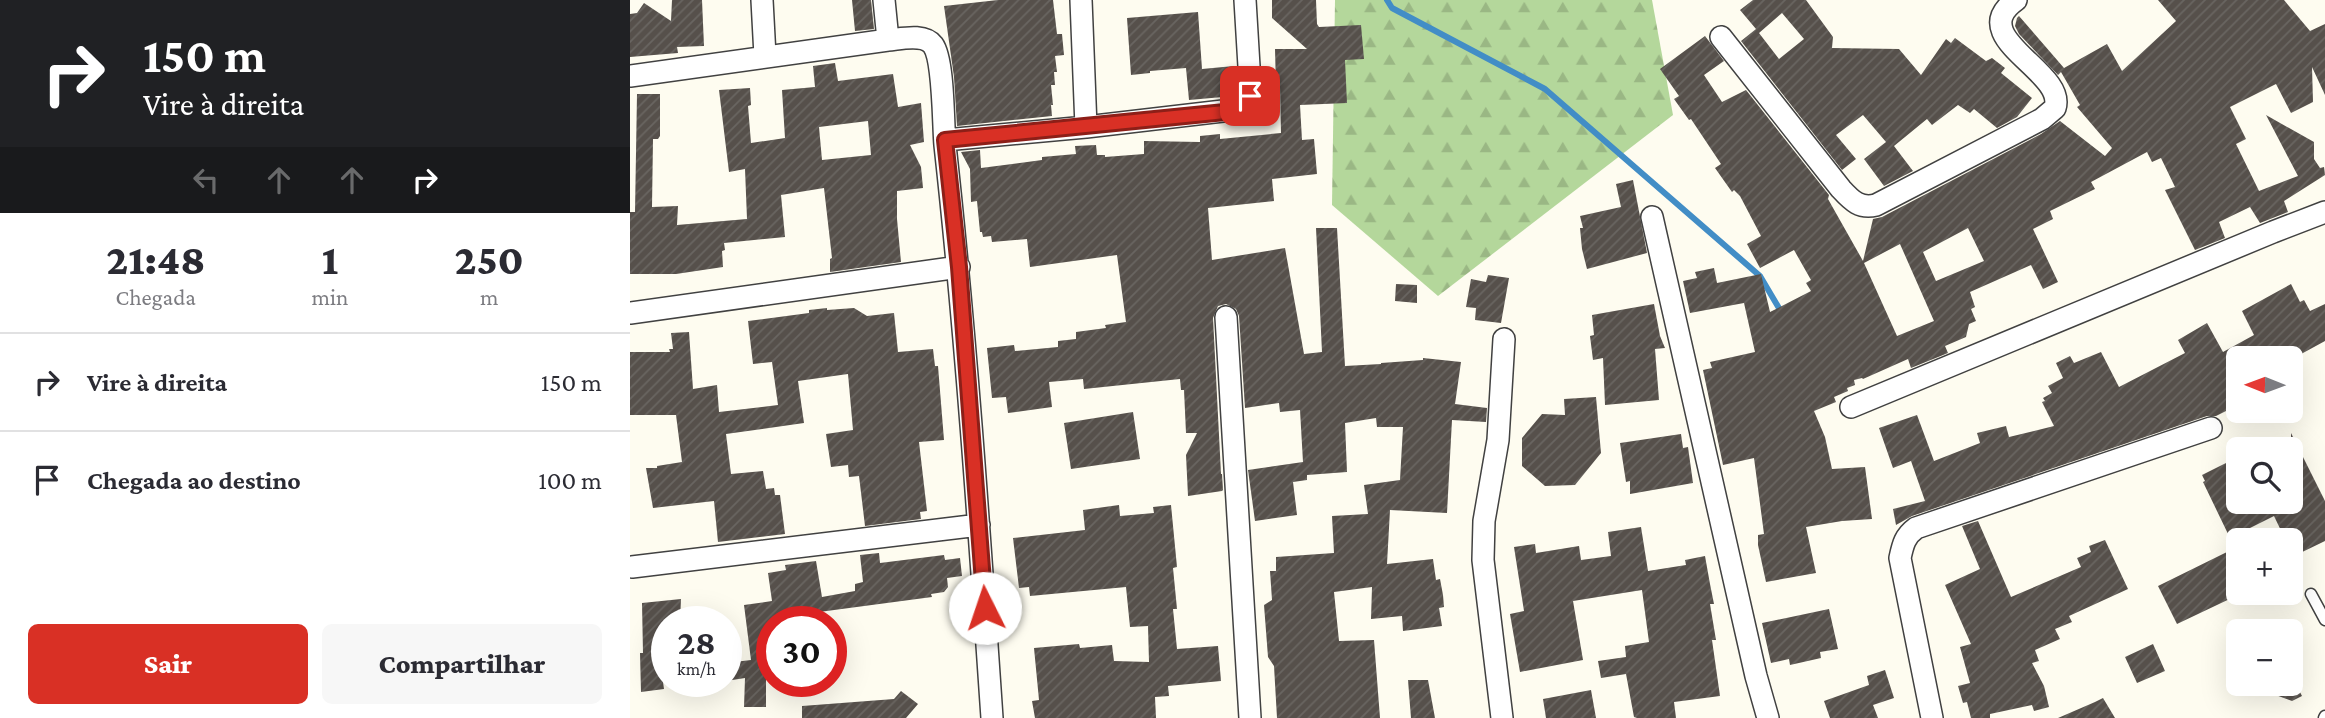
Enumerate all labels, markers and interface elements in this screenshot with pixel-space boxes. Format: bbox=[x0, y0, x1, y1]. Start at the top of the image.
icon: right bbox=[28, 28, 119, 119]
text: 150 m bbox=[143, 28, 266, 83]
pin bbox=[1220, 66, 1280, 126]
icon: arrive bbox=[1231, 77, 1269, 115]
text: Vire à direita bbox=[143, 86, 304, 122]
icon: left bbox=[187, 161, 225, 199]
icon: ahead bbox=[260, 161, 298, 199]
icon: ahead bbox=[333, 161, 371, 199]
icon: right bbox=[406, 161, 444, 199]
text: 21:48 bbox=[106, 236, 205, 283]
text: 1 bbox=[322, 236, 338, 283]
text: 250 bbox=[455, 236, 524, 283]
text: Chegada bbox=[116, 284, 196, 310]
text: min bbox=[312, 284, 348, 310]
text: m bbox=[480, 284, 498, 310]
north arrow bbox=[2226, 346, 2303, 424]
map controls bbox=[2226, 346, 2303, 696]
icon: right bbox=[28, 363, 66, 401]
text: Vire à direita bbox=[87, 368, 227, 397]
text: 150 m bbox=[541, 368, 602, 397]
button: search bbox=[2226, 437, 2303, 514]
icon: arrive bbox=[28, 461, 66, 499]
text: Chegada ao destino bbox=[87, 466, 301, 495]
text: 100 m bbox=[538, 466, 602, 495]
button: + bbox=[2226, 528, 2303, 605]
position arrow bbox=[948, 571, 1022, 645]
speed limit sign: 30 bbox=[756, 606, 847, 697]
button: − bbox=[2226, 619, 2303, 696]
text: 28 bbox=[677, 623, 716, 662]
button: Sair bbox=[28, 624, 308, 704]
button: Compartilhar bbox=[322, 624, 602, 704]
text: km/h bbox=[677, 659, 716, 679]

